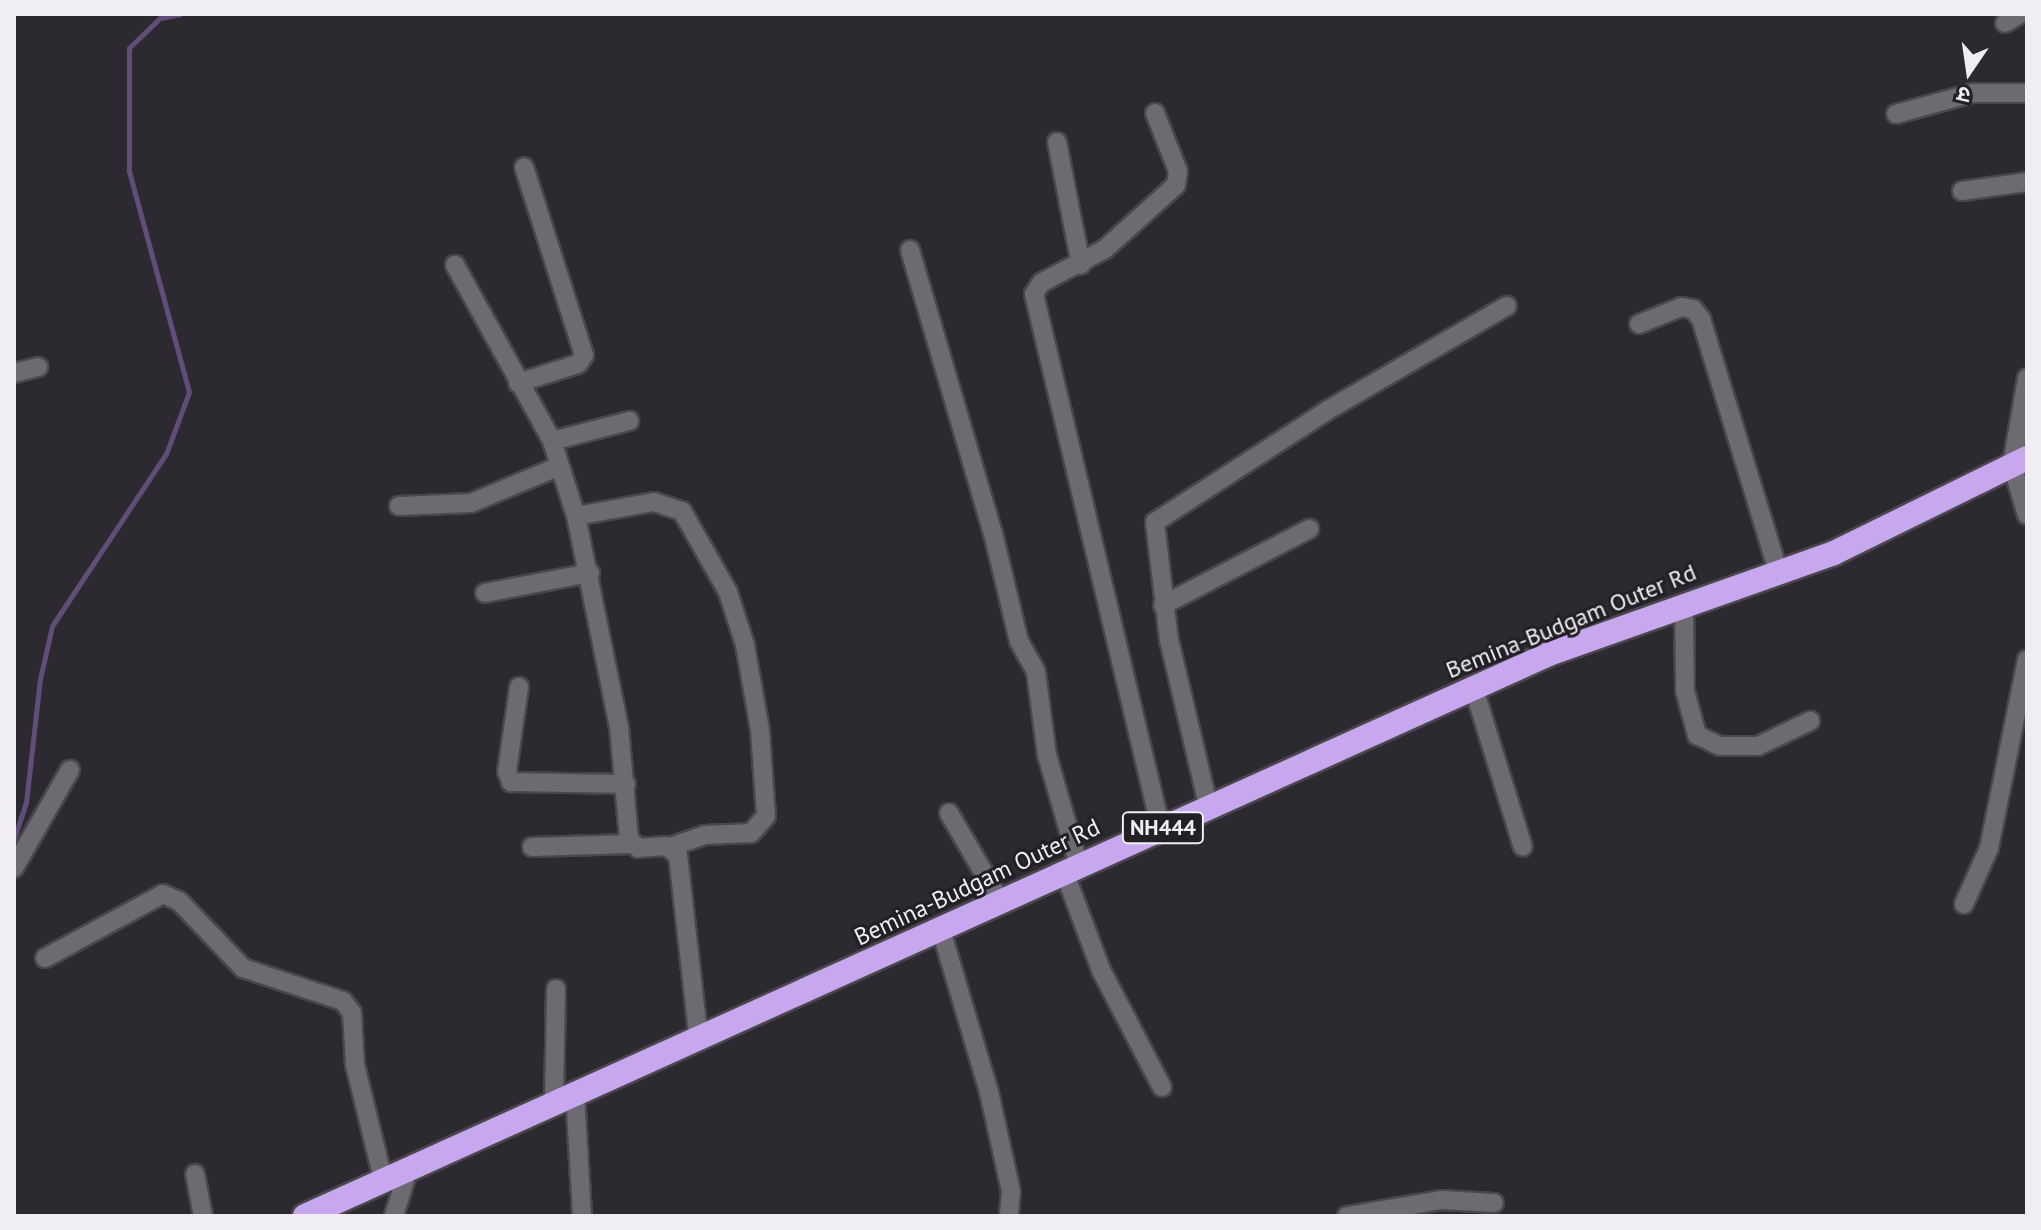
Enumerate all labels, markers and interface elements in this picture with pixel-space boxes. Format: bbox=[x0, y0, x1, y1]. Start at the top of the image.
north arrow bbox=[1929, 32, 2009, 112]
text: उ bbox=[1954, 80, 1973, 110]
street label: Bemina-Budgam Outer Rd bbox=[1442, 558, 1700, 684]
road number: NH444 bbox=[1121, 810, 1205, 846]
street label: Bemina-Budgam Outer Rd bbox=[850, 812, 1104, 952]

